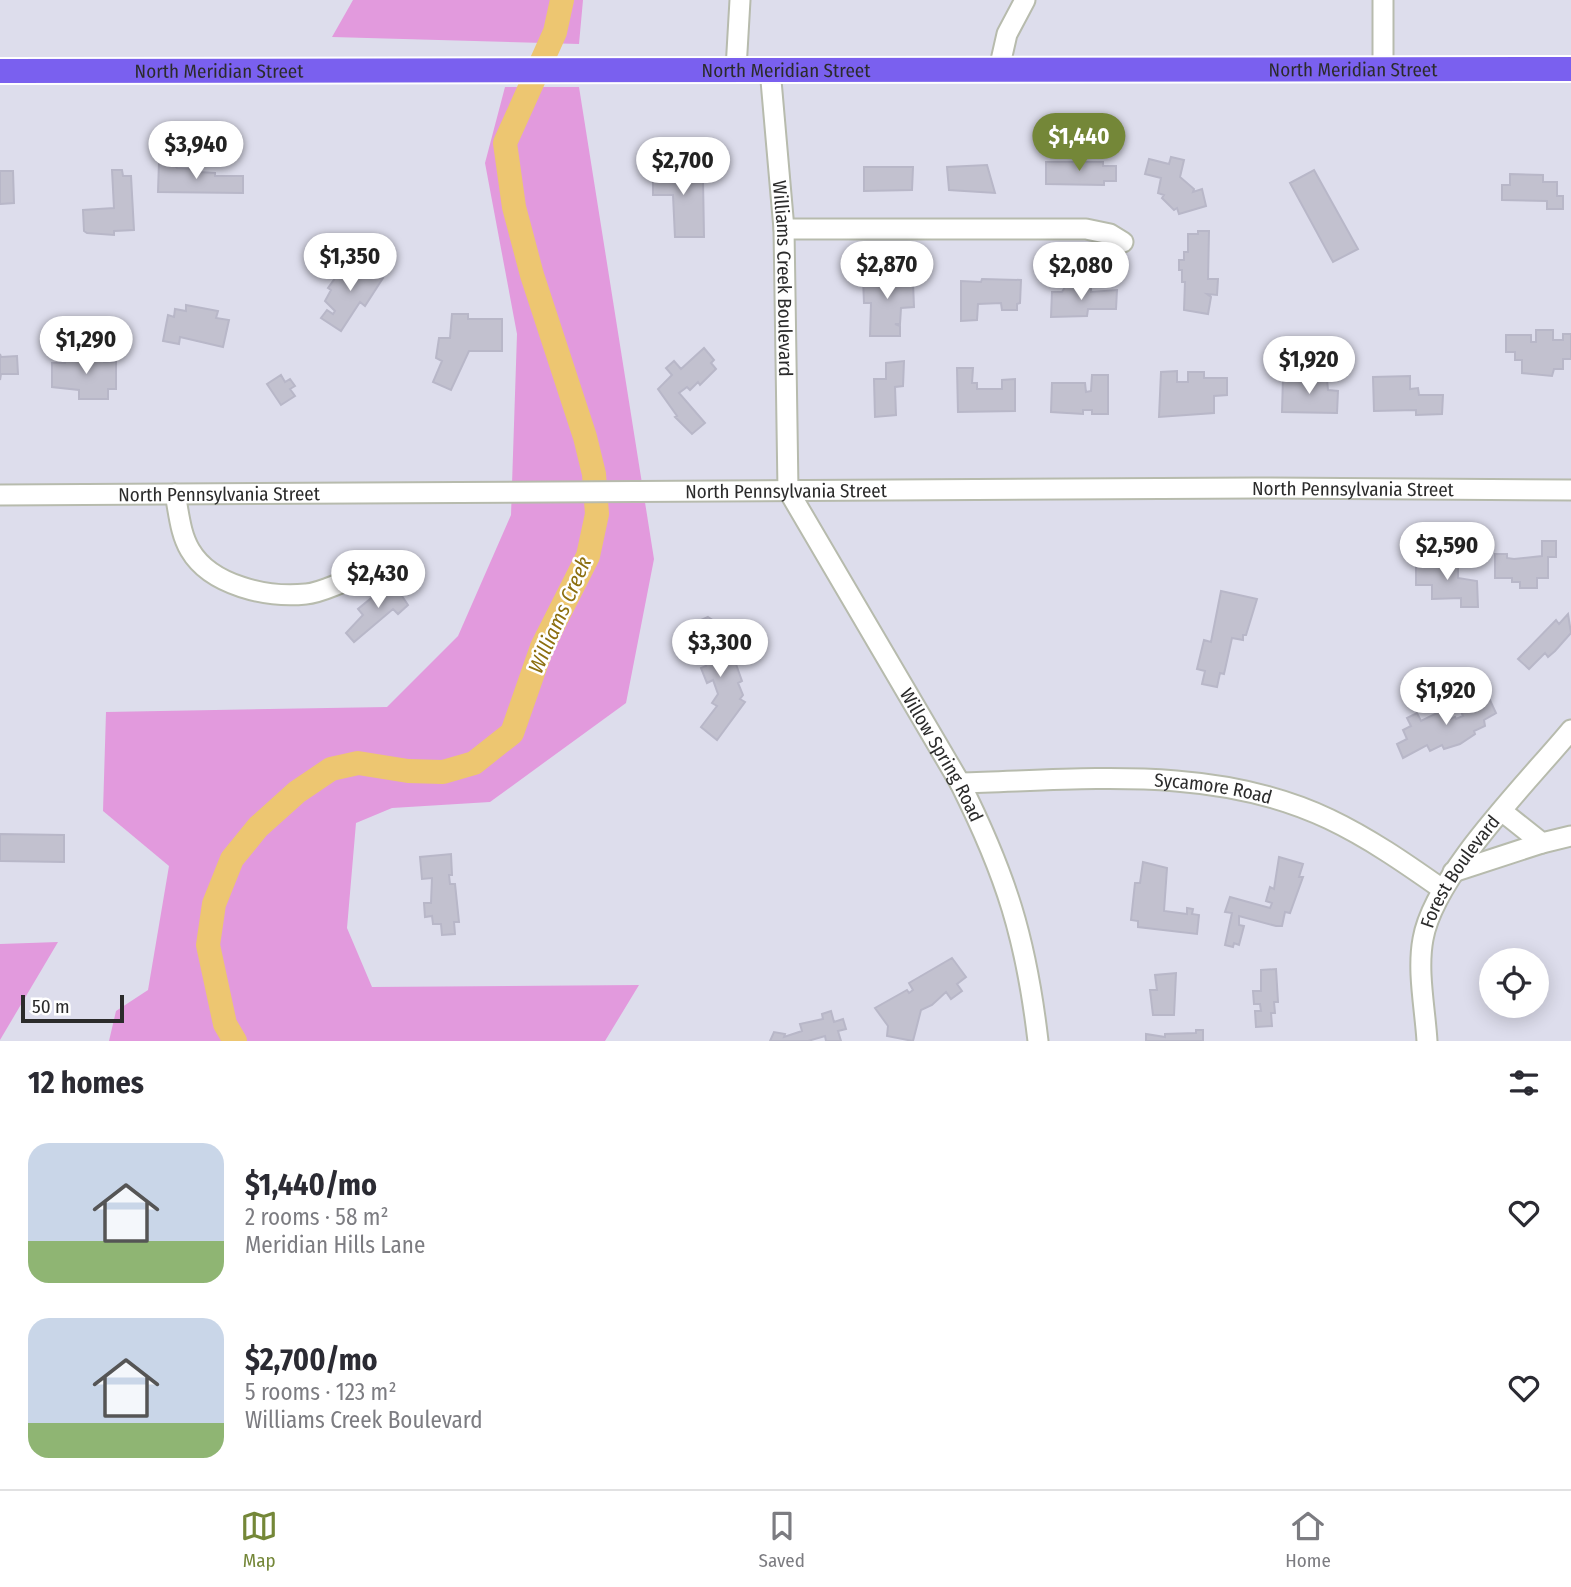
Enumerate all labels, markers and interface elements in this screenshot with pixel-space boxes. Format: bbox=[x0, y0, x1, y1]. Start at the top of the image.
street label: North Meridian Street bbox=[702, 58, 871, 82]
street label: North Meridian Street bbox=[1269, 58, 1438, 81]
street label: North Meridian Street bbox=[135, 59, 304, 82]
pin: $1,440 bbox=[1022, 114, 1136, 173]
pin: $3,940 bbox=[139, 122, 253, 181]
text: $1,440 bbox=[1048, 122, 1110, 150]
text: $3,940 bbox=[164, 130, 228, 158]
pin: $2,700 bbox=[626, 138, 740, 197]
text: $2,700 bbox=[652, 146, 714, 174]
street label: Williams Creek Boulevard bbox=[768, 179, 798, 377]
pin: $1,350 bbox=[293, 233, 407, 293]
text: $1,350 bbox=[320, 242, 380, 270]
pin: $2,870 bbox=[830, 242, 944, 301]
pin: $2,080 bbox=[1024, 243, 1138, 302]
text: $2,870 bbox=[856, 250, 918, 278]
text: $2,080 bbox=[1049, 251, 1113, 279]
pin: $1,290 bbox=[29, 316, 143, 376]
text: $1,290 bbox=[56, 325, 116, 353]
pin: $1,920 bbox=[1252, 336, 1366, 396]
text: $1,920 bbox=[1279, 345, 1339, 373]
street label: North Pennsylvania Street bbox=[1252, 476, 1455, 501]
street label: North Pennsylvania Street bbox=[685, 479, 888, 503]
street label: North Pennsylvania Street bbox=[118, 482, 321, 506]
pin: $2,590 bbox=[1390, 522, 1504, 582]
text: $2,590 bbox=[1416, 531, 1478, 559]
pin: $2,430 bbox=[321, 550, 435, 610]
water label: Williams Creek bbox=[523, 553, 597, 677]
text: $2,430 bbox=[347, 559, 409, 587]
pin: $3,300 bbox=[663, 620, 777, 679]
text: $3,300 bbox=[688, 628, 752, 656]
pin: $1,920 bbox=[1389, 668, 1503, 727]
text: $1,920 bbox=[1416, 676, 1476, 704]
street label: Willow Spring Road bbox=[895, 684, 988, 825]
street label: Sycamore Road bbox=[1154, 768, 1275, 809]
street label: Forest Boulevard bbox=[1415, 810, 1504, 931]
map controls bbox=[1479, 948, 1549, 1018]
button: locate bbox=[1479, 948, 1549, 1018]
scale bar bbox=[21, 992, 124, 1024]
text: 50 m bbox=[32, 995, 70, 1018]
icon: filters bbox=[1505, 1064, 1543, 1102]
text: 12 homes bbox=[28, 1065, 144, 1101]
text: $1,440/mo bbox=[245, 1167, 377, 1203]
icon: home bbox=[84, 1171, 168, 1255]
icon: heart bbox=[1505, 1194, 1543, 1232]
text: 2 rooms · 58 m² bbox=[245, 1203, 389, 1231]
text: Meridian Hills Lane bbox=[245, 1231, 425, 1259]
text: $2,700/mo bbox=[245, 1342, 378, 1378]
icon: home bbox=[84, 1346, 168, 1430]
icon: heart bbox=[1505, 1369, 1543, 1407]
text: 5 rooms · 123 m² bbox=[245, 1378, 396, 1406]
text: Williams Creek Boulevard bbox=[245, 1406, 483, 1434]
tab: Map bbox=[240, 1507, 278, 1572]
tab: Saved bbox=[759, 1507, 805, 1572]
tab: Home bbox=[1285, 1507, 1331, 1572]

